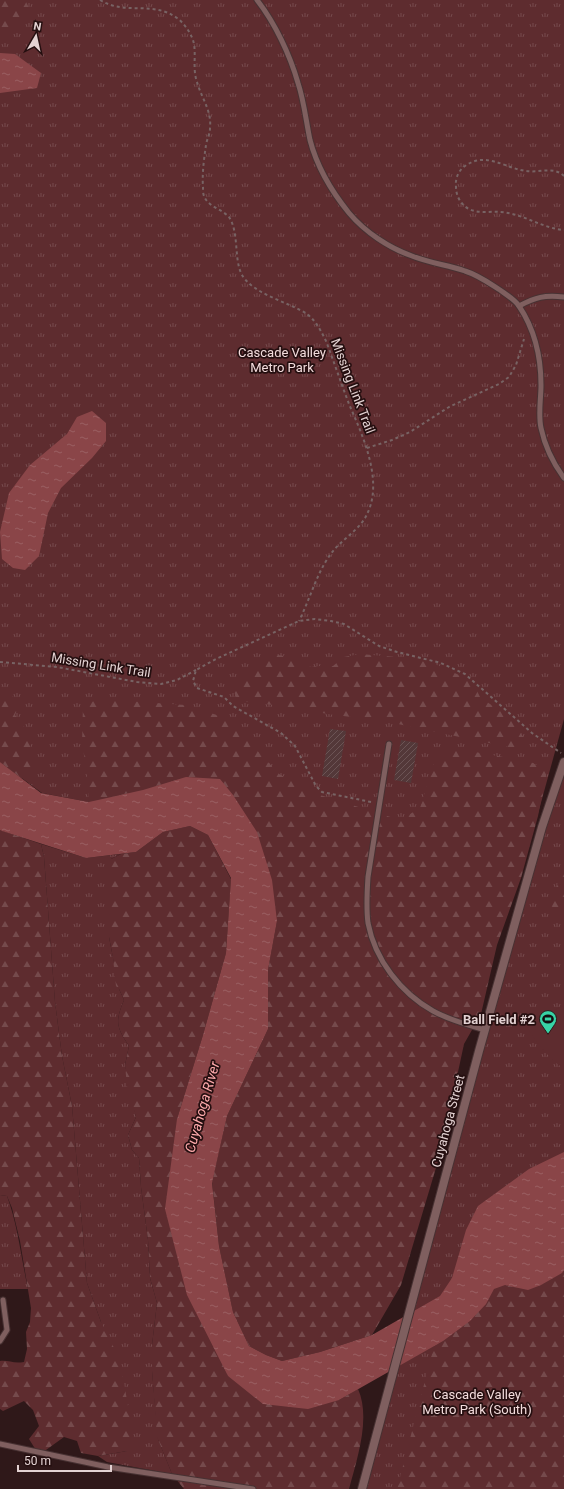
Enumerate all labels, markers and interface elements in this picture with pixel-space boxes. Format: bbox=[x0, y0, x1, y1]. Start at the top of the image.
north arrow bbox=[16, 16, 56, 56]
text: N bbox=[33, 20, 43, 34]
street label: Missing Link Trail bbox=[328, 336, 378, 436]
park label: Cascade Valley Metro Park bbox=[238, 345, 326, 375]
street label: Missing Link Trail bbox=[50, 650, 152, 680]
sports icon: Ball Field #2 bbox=[538, 1009, 558, 1034]
place label: Ball Field #2 bbox=[463, 1012, 535, 1027]
water label: Cuyahoga River bbox=[181, 1059, 223, 1154]
street label: Cuyahoga Street bbox=[428, 1073, 468, 1169]
park label: Cascade Valley Metro Park (South) bbox=[422, 1387, 532, 1417]
scale bar bbox=[18, 1447, 111, 1473]
text: 50 m bbox=[24, 1454, 51, 1468]

